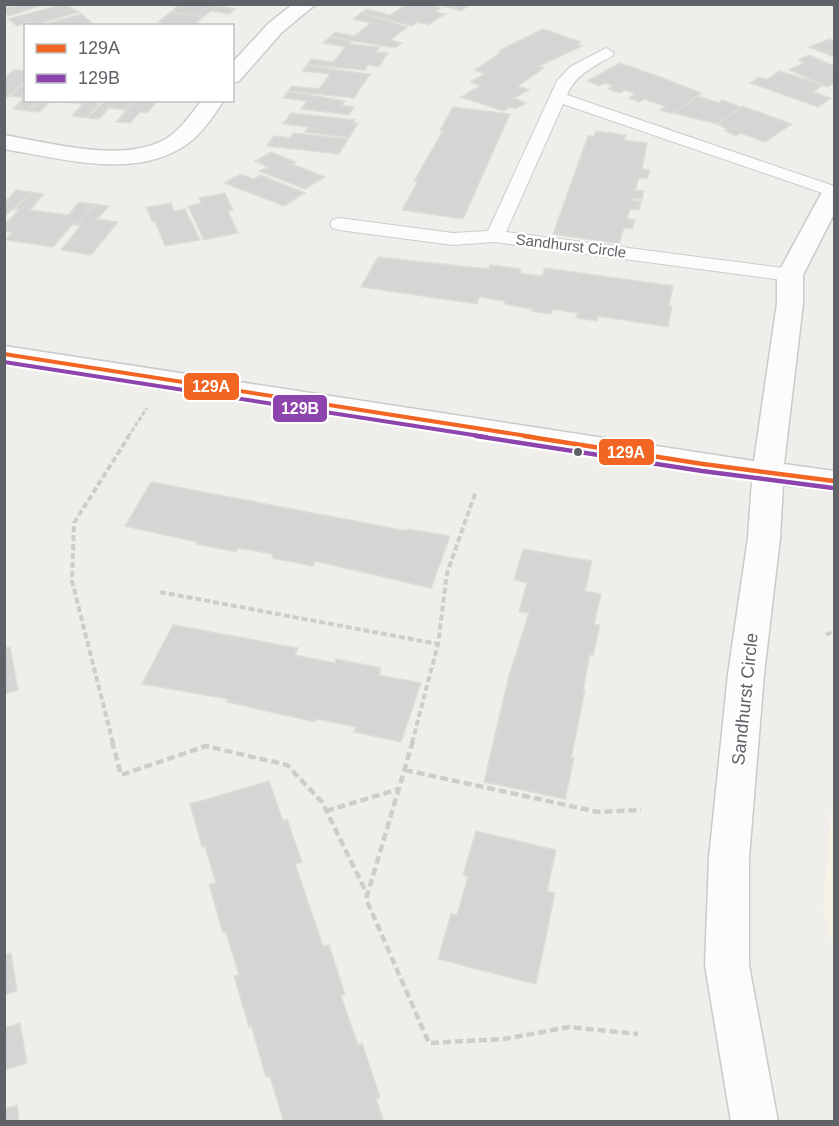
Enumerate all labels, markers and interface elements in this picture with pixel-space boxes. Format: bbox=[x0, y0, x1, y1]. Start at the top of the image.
legend bbox=[24, 24, 234, 102]
text: 129A bbox=[78, 38, 120, 58]
text: 129B bbox=[78, 68, 120, 88]
street label: Sandhurst Circle bbox=[515, 230, 627, 261]
line badge: 129A bbox=[183, 372, 240, 401]
text: 129A bbox=[192, 378, 231, 395]
line badge: 129B bbox=[272, 394, 328, 423]
text: 129B bbox=[281, 400, 319, 417]
line badge: 129A bbox=[598, 438, 655, 466]
text: 129A bbox=[607, 444, 646, 461]
unlabelled marker bbox=[572, 446, 584, 458]
street label: Sandhurst Circle bbox=[728, 632, 762, 766]

